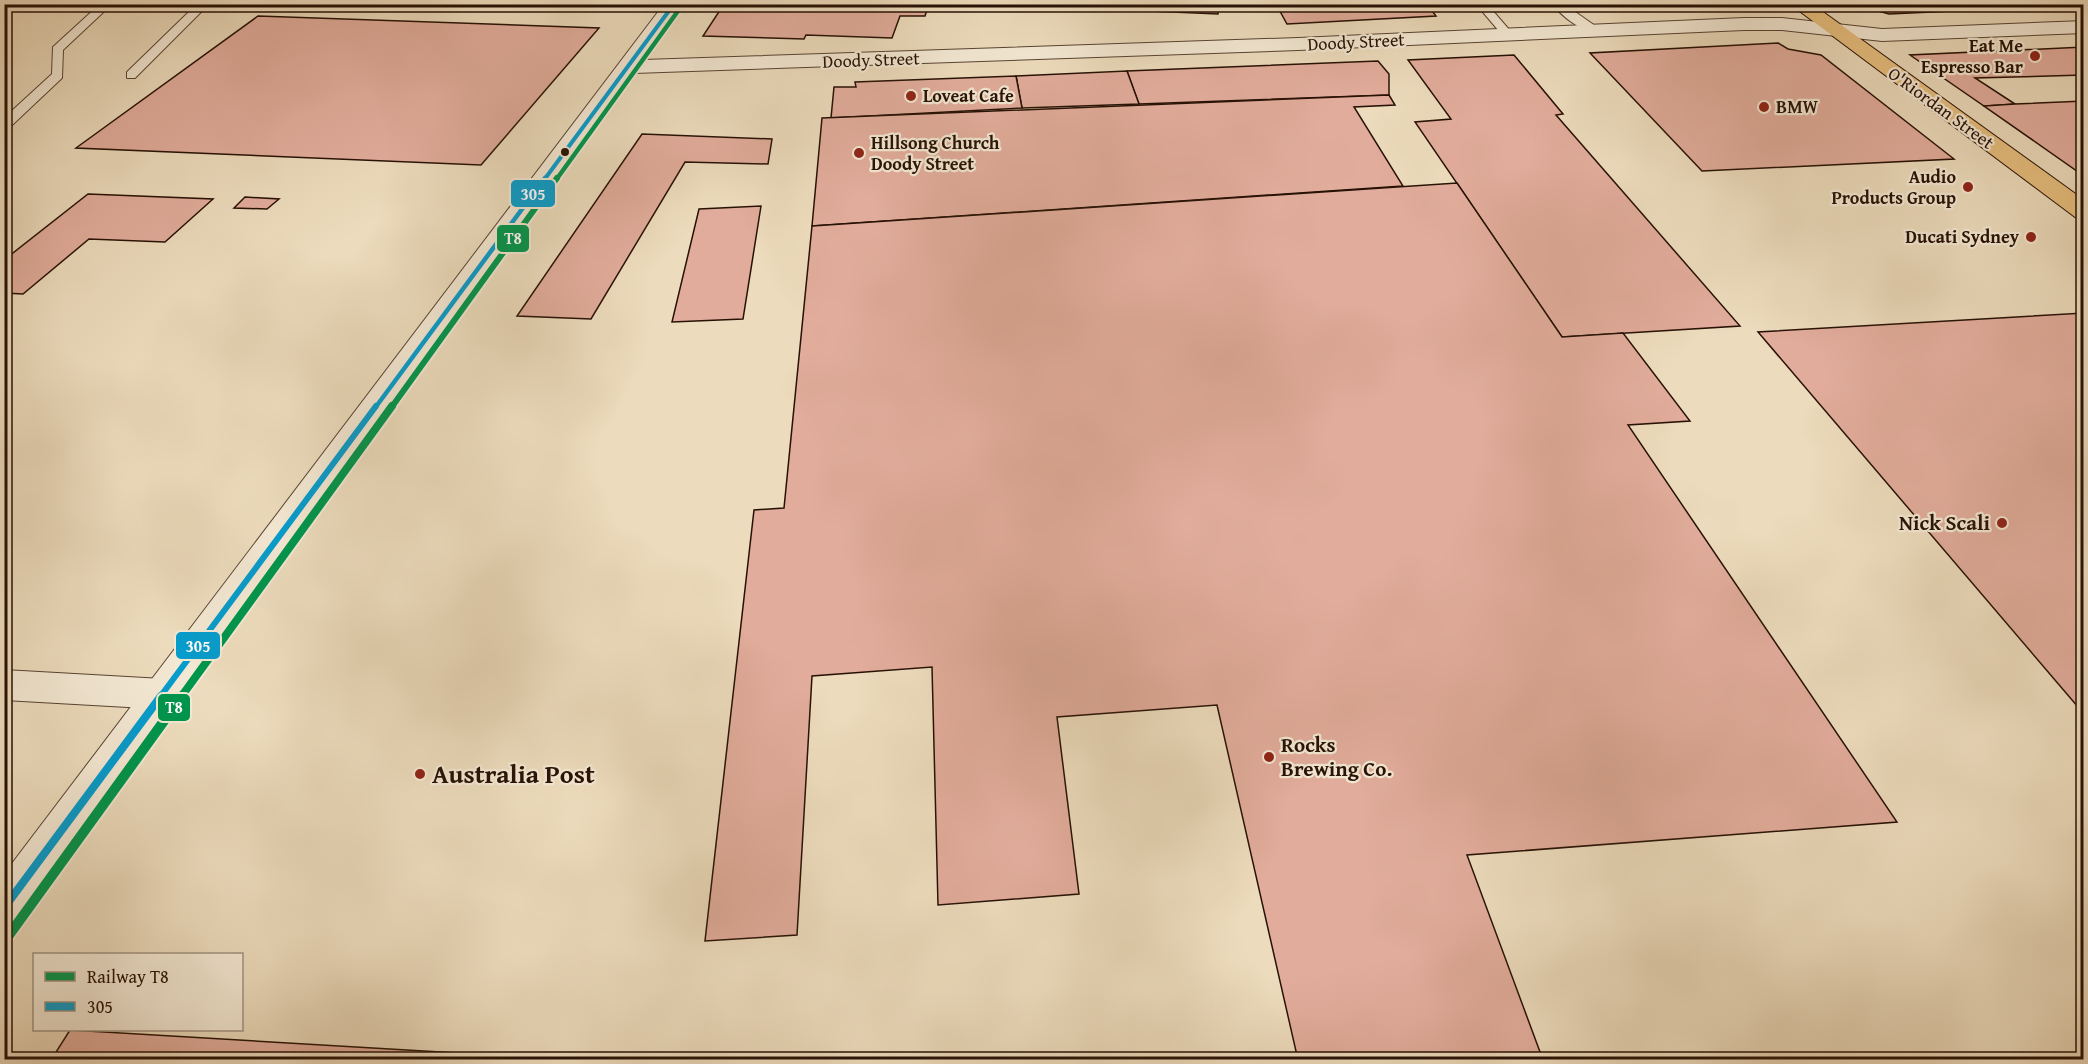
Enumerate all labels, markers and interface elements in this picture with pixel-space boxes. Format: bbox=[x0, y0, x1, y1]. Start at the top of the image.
street label: Doody Street bbox=[1307, 25, 1406, 58]
place label: Eat Me Espresso Bar bbox=[1921, 32, 2024, 80]
street label: Doody Street bbox=[822, 44, 921, 75]
marker: Eat Me Espresso Bar bbox=[2028, 49, 2042, 63]
street label: O'Riordan Street bbox=[1883, 60, 2000, 156]
place label: Loveat Cafe bbox=[923, 82, 1014, 109]
marker: Loveat Cafe bbox=[904, 89, 918, 103]
place label: BMW bbox=[1776, 93, 1819, 120]
marker: BMW bbox=[1757, 100, 1771, 114]
place label: Hillsong Church Doody Street bbox=[871, 129, 1000, 177]
unlabelled marker bbox=[559, 146, 571, 158]
marker: Hillsong Church Doody Street bbox=[852, 146, 866, 160]
place label: Audio Products Group bbox=[1831, 163, 1956, 211]
line badge: 305 bbox=[510, 179, 556, 208]
marker: Audio Products Group bbox=[1961, 180, 1975, 194]
text: 305 bbox=[521, 182, 545, 206]
place label: Ducati Sydney bbox=[1905, 223, 2020, 250]
line badge: T8 bbox=[496, 224, 530, 253]
text: T8 bbox=[504, 226, 522, 250]
marker: Ducati Sydney bbox=[2024, 230, 2038, 244]
place label: Nick Scali bbox=[1899, 507, 1990, 538]
marker: Nick Scali bbox=[1995, 516, 2009, 530]
line badge: 305 bbox=[175, 631, 221, 660]
text: 305 bbox=[186, 634, 210, 658]
line badge: T8 bbox=[157, 693, 191, 722]
text: T8 bbox=[165, 695, 183, 719]
place label: Rocks Brewing Co. bbox=[1281, 729, 1392, 784]
marker: Rocks Brewing Co. bbox=[1262, 750, 1276, 764]
place label: Australia Post bbox=[432, 754, 595, 793]
marker: Australia Post bbox=[413, 767, 427, 781]
legend bbox=[33, 953, 243, 1031]
text: Railway T8 bbox=[87, 963, 169, 990]
text: 305 bbox=[87, 993, 113, 1020]

